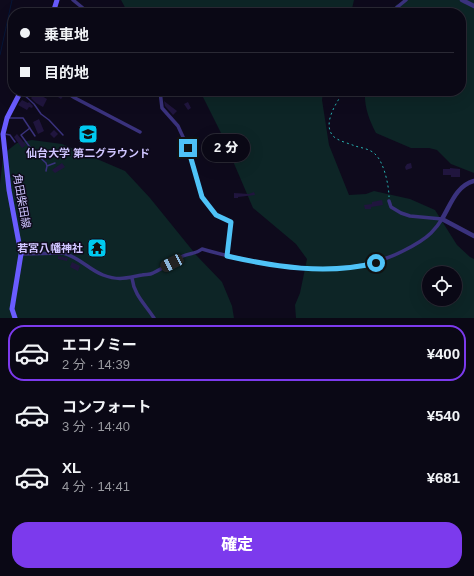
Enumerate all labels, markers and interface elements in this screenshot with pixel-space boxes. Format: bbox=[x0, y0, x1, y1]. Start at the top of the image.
text: 乗車地 bbox=[44, 26, 89, 43]
text: 目的地 bbox=[44, 64, 89, 81]
school or university icon: 仙台大学 第二グラウンド bbox=[77, 123, 99, 145]
callout: 2 分 bbox=[202, 134, 250, 162]
route end bbox=[179, 139, 197, 157]
text: 2 分 bbox=[214, 140, 238, 155]
place label: 仙台大学 第二グラウンド bbox=[26, 147, 150, 159]
street label: 角田柴田線 bbox=[11, 173, 33, 229]
temple icon: 若宮八幡神社 bbox=[86, 237, 108, 259]
place label: 若宮八幡神社 bbox=[17, 242, 83, 254]
car bbox=[159, 252, 185, 274]
route start bbox=[367, 254, 385, 272]
map controls bbox=[422, 266, 462, 306]
button: locate bbox=[422, 266, 462, 306]
icon: car bbox=[14, 335, 50, 371]
text: エコノミー bbox=[62, 336, 137, 353]
text: ¥400 bbox=[427, 345, 460, 362]
text: 2 分 · 14:39 bbox=[62, 357, 130, 372]
icon: car bbox=[14, 397, 50, 433]
text: コンフォート bbox=[62, 398, 152, 415]
text: ¥540 bbox=[427, 407, 460, 424]
text: 3 分 · 14:40 bbox=[62, 419, 130, 434]
icon: car bbox=[14, 459, 50, 495]
text: XL bbox=[62, 459, 81, 476]
text: ¥681 bbox=[427, 469, 460, 486]
text: 4 分 · 14:41 bbox=[62, 479, 130, 494]
button: 確定 bbox=[12, 522, 462, 568]

